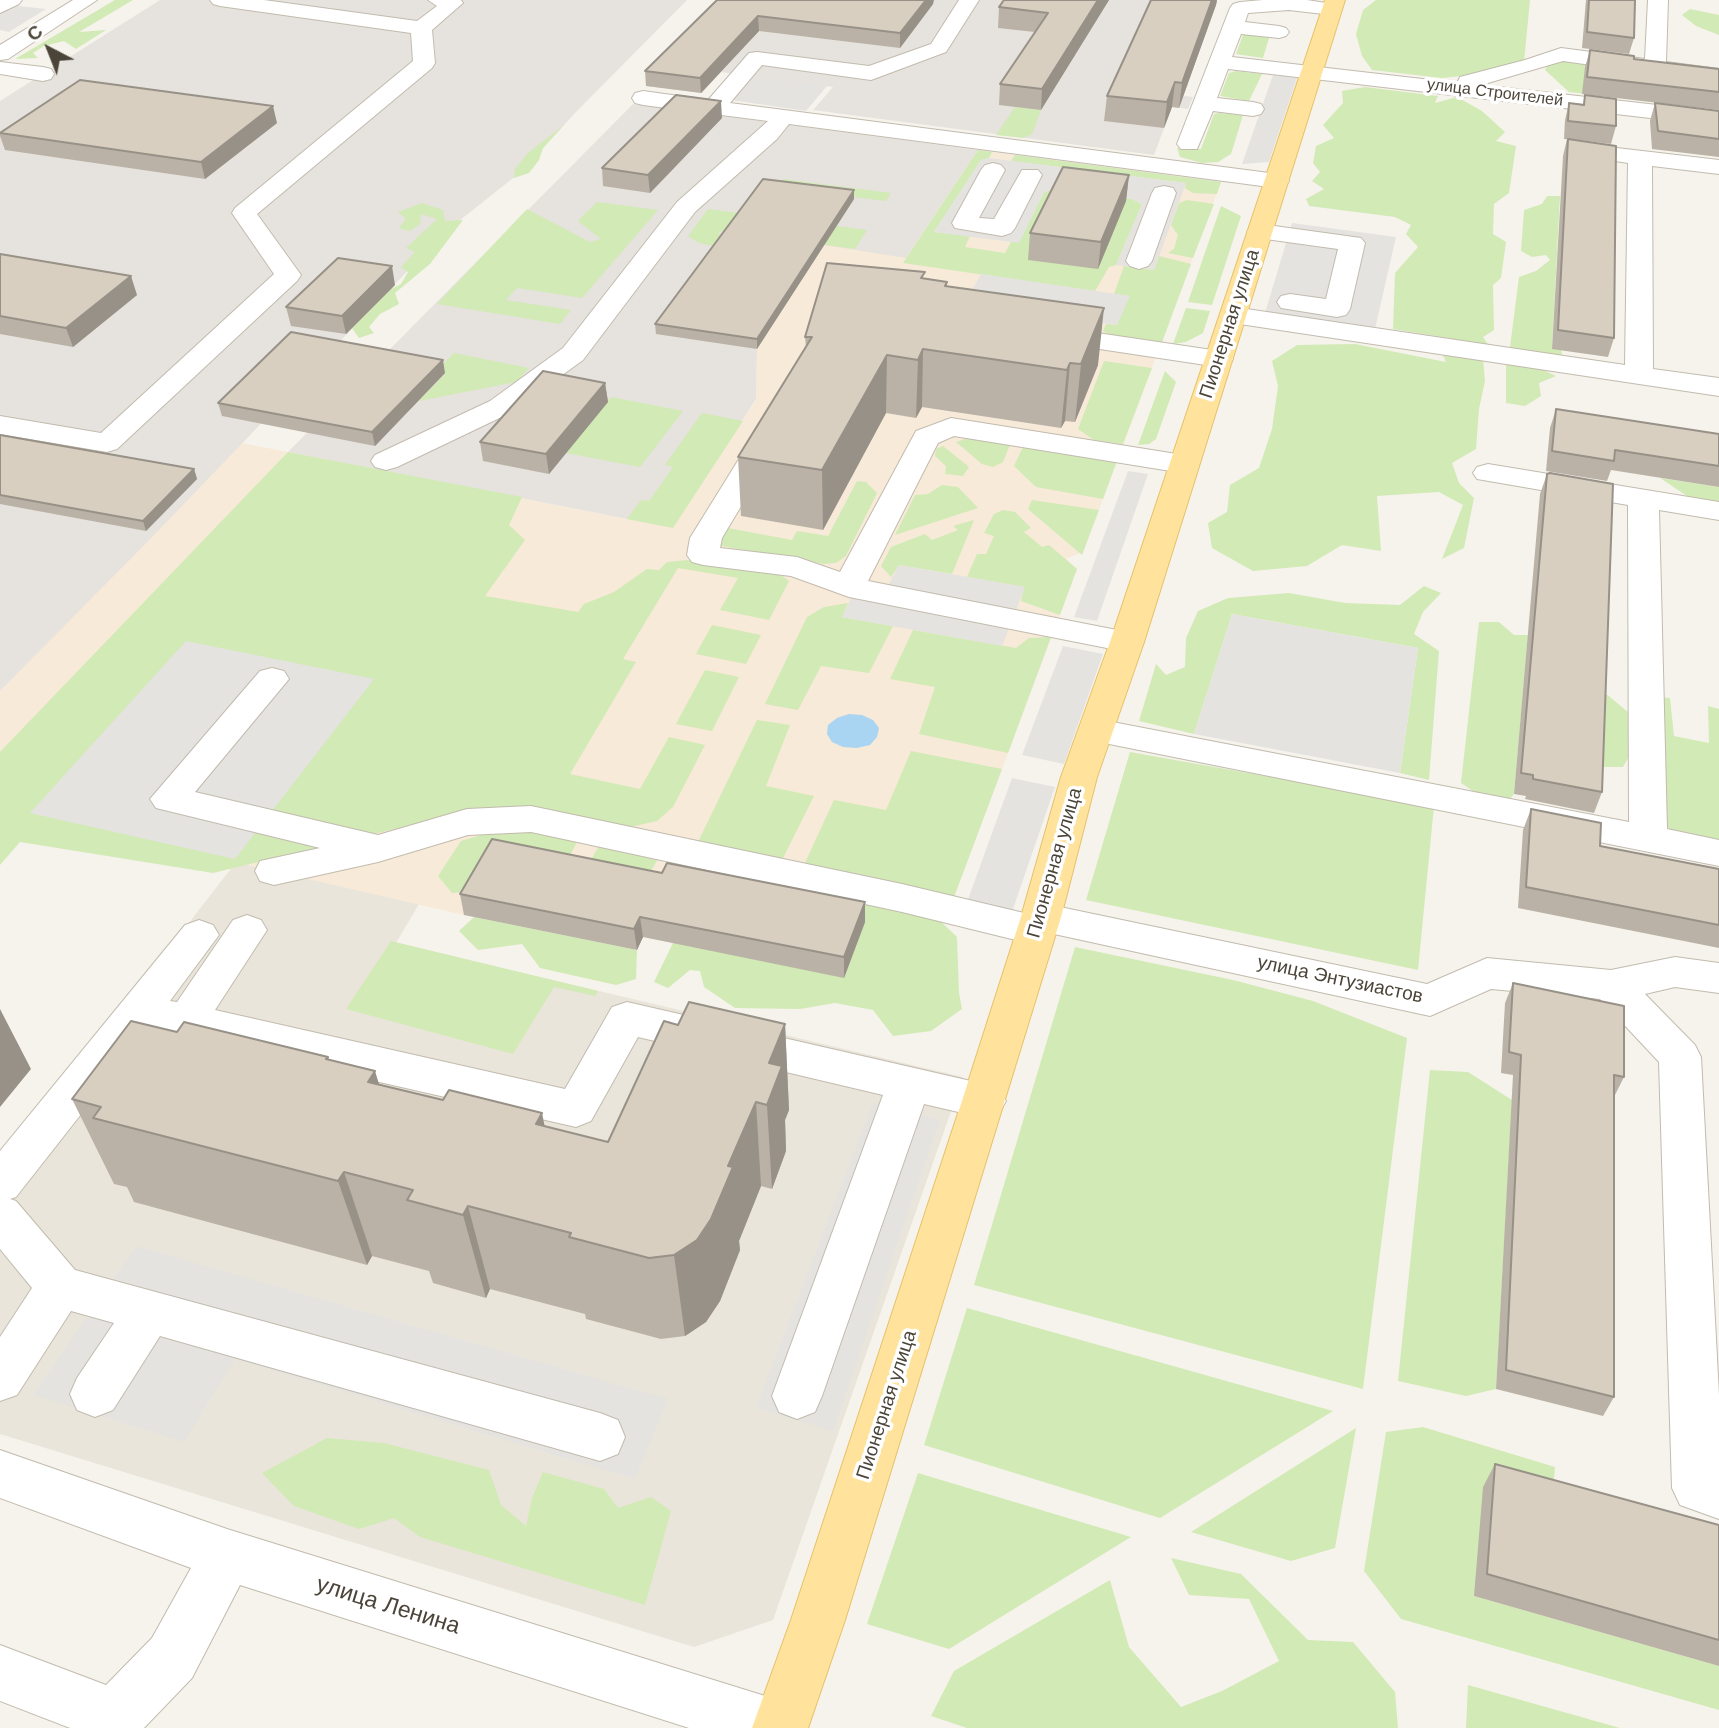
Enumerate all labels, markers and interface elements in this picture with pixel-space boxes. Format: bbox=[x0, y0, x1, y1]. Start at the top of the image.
north arrow bbox=[14, 14, 84, 84]
text: С bbox=[22, 21, 47, 45]
street label: улица Строителей bbox=[1426, 75, 1564, 111]
street label: Пионерная улица bbox=[1195, 247, 1265, 401]
street label: Пионерная улица bbox=[1023, 785, 1087, 941]
street label: улица Энтузиастов bbox=[1255, 951, 1425, 1009]
street label: Пионерная улица bbox=[852, 1328, 922, 1482]
street label: улица Ленина bbox=[313, 1571, 463, 1641]

